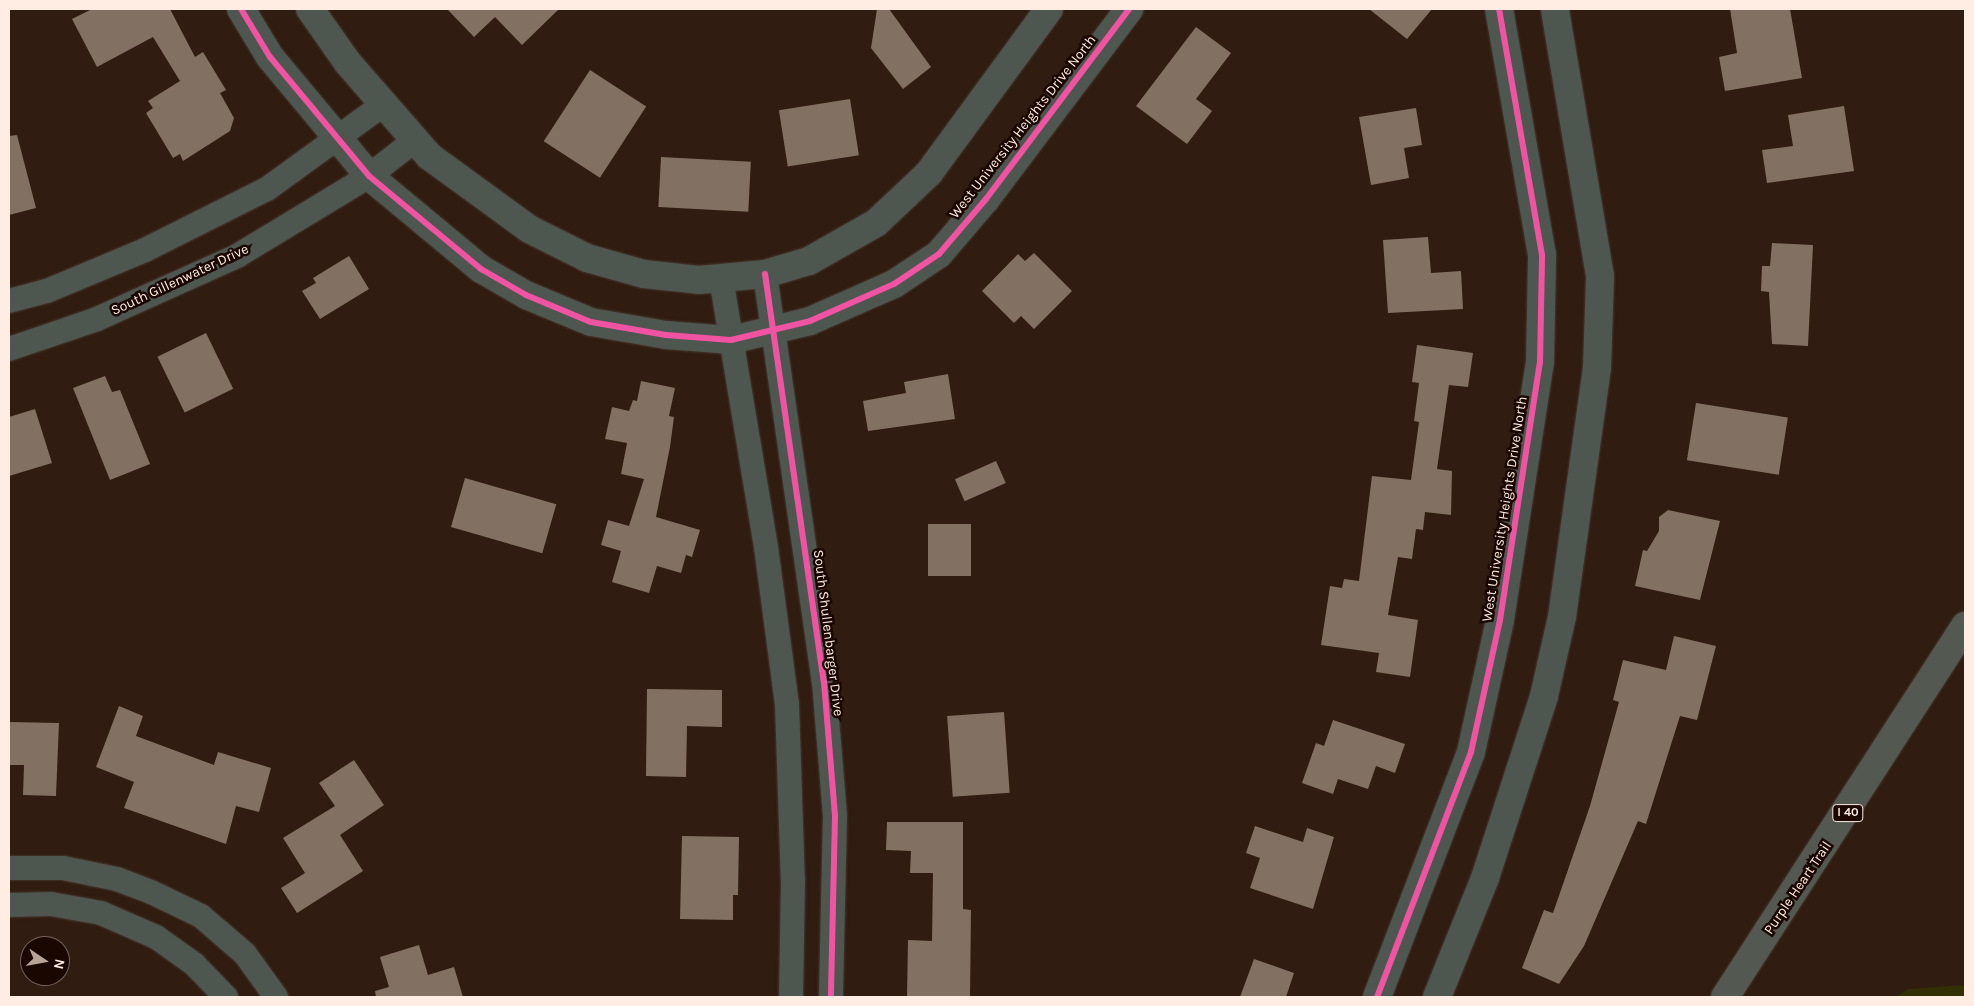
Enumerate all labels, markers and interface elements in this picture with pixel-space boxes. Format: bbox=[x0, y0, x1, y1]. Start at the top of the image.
street label: West University Heights Drive North bbox=[946, 32, 1100, 222]
street label: South Gillenwater Drive bbox=[109, 241, 251, 319]
street label: West University Heights Drive North bbox=[1479, 395, 1531, 623]
street label: South Shullenbarger Drive bbox=[809, 549, 847, 717]
road number: I 40 bbox=[1832, 804, 1864, 822]
street label: Purple Heart Trail bbox=[1761, 838, 1835, 938]
north arrow bbox=[20, 936, 70, 986]
text: N bbox=[50, 957, 69, 971]

